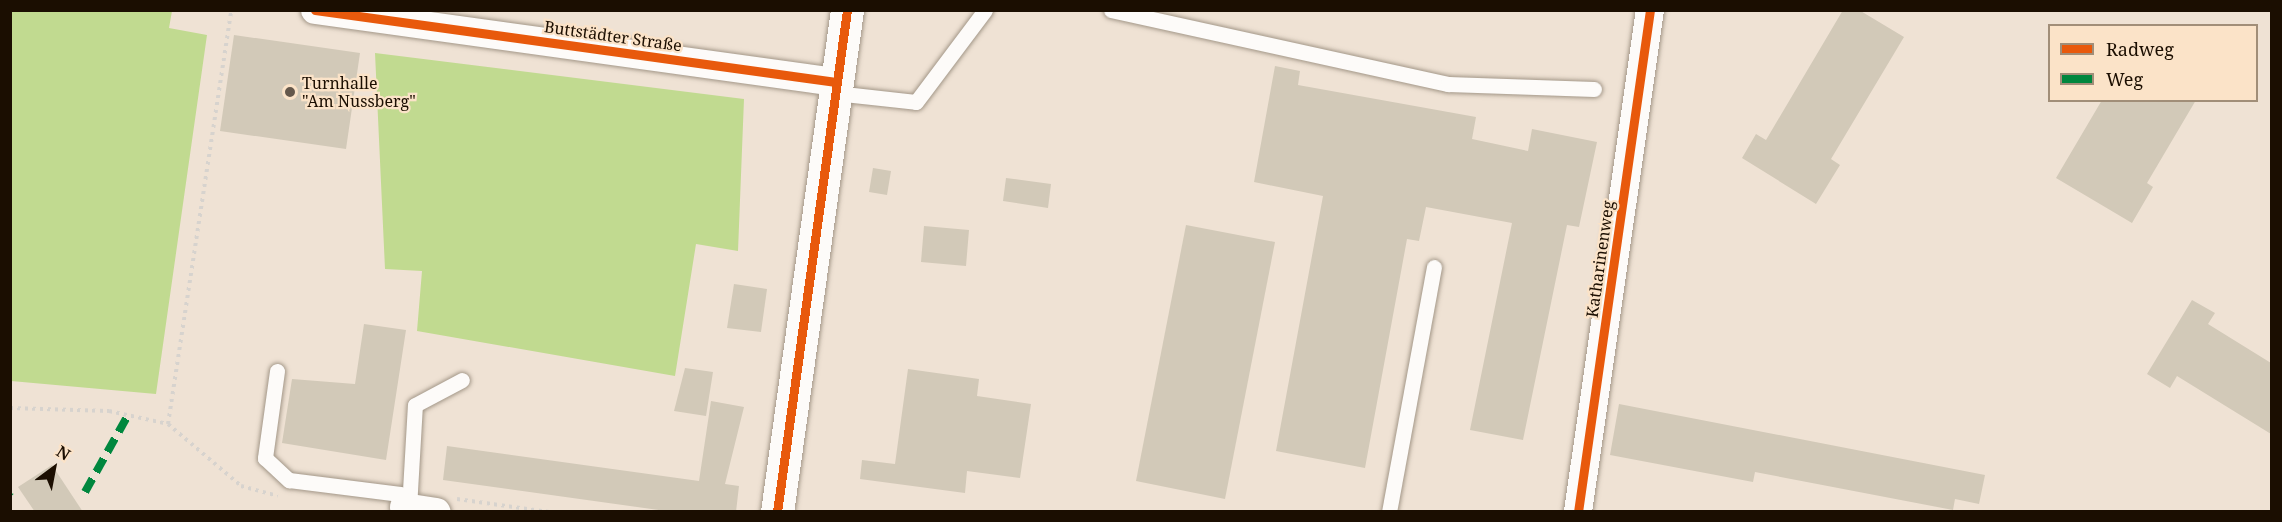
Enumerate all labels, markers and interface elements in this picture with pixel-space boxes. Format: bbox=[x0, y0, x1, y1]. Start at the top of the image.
street label: Buttstädter Straße bbox=[543, 17, 683, 55]
legend bbox=[2048, 24, 2258, 102]
text: Radweg bbox=[2106, 37, 2174, 61]
text: Weg bbox=[2106, 67, 2143, 91]
place label: Turnhalle "Am Nussberg" bbox=[302, 73, 416, 111]
marker: Turnhalle "Am Nussberg" bbox=[283, 85, 297, 99]
street label: Katharinenweg bbox=[1582, 199, 1618, 319]
north arrow bbox=[24, 438, 84, 498]
text: N bbox=[52, 440, 75, 465]

